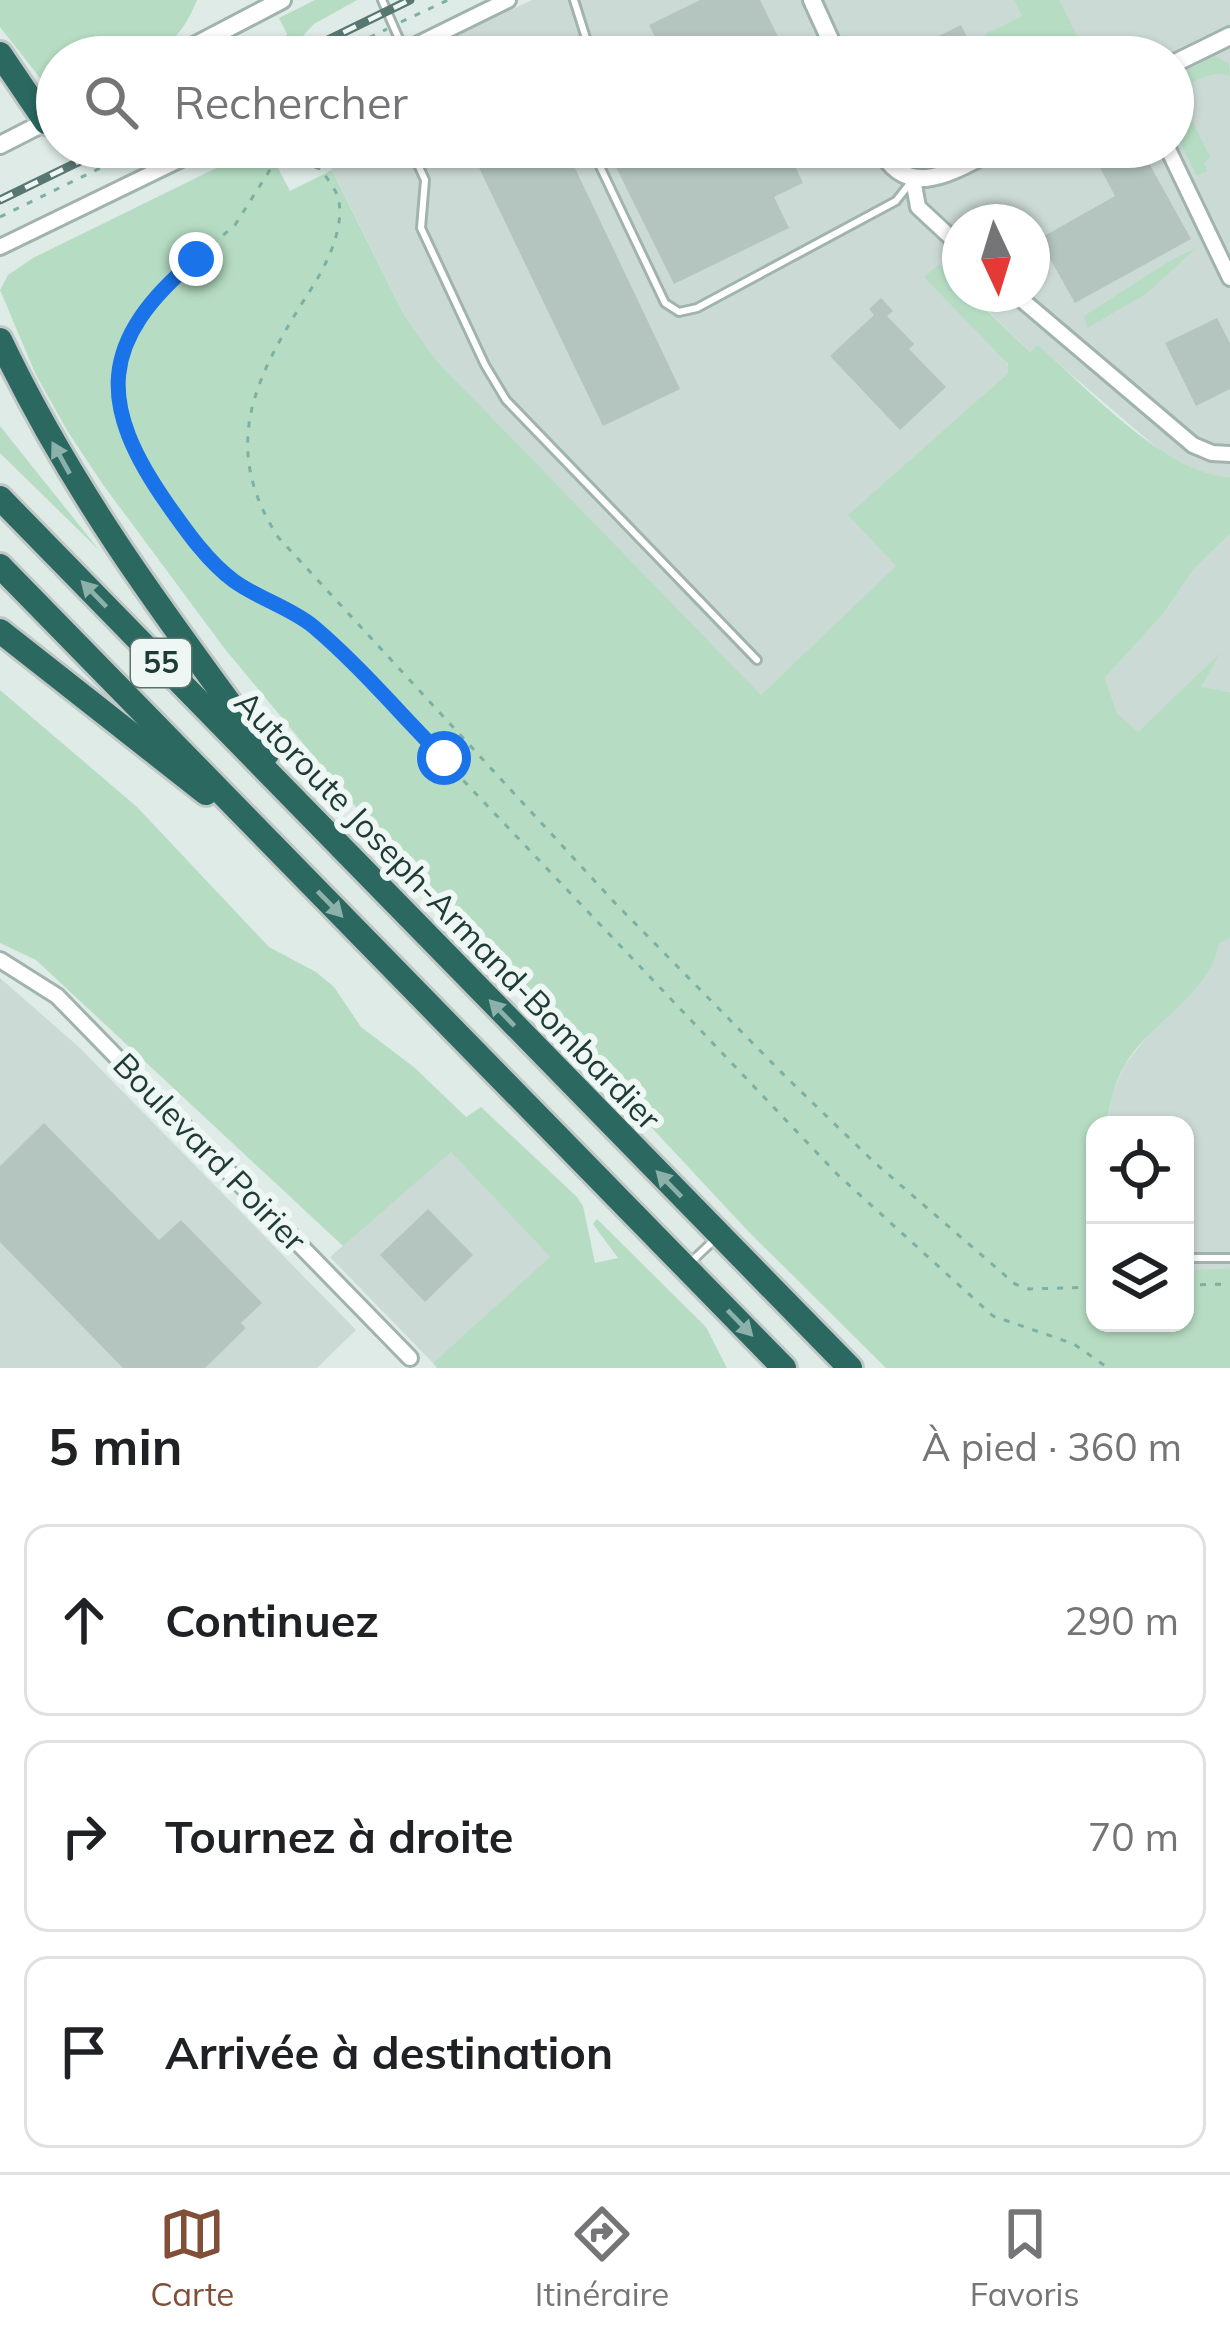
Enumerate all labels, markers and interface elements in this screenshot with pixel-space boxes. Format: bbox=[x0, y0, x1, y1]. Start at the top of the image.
search box bbox=[36, 36, 1194, 168]
icon: search bbox=[78, 69, 144, 135]
text: Rechercher bbox=[174, 74, 408, 130]
north arrow bbox=[942, 204, 1050, 312]
route end bbox=[169, 232, 223, 286]
one-way arrow bbox=[51, 441, 72, 474]
one-way arrow bbox=[80, 580, 108, 609]
road number: 55 bbox=[131, 639, 191, 687]
street label: Autoroute Joseph-Armand-Bombardier bbox=[227, 681, 670, 1138]
route start bbox=[417, 731, 471, 785]
one-way arrow bbox=[316, 890, 344, 918]
one-way arrow bbox=[488, 999, 516, 1027]
street label: Boulevard Poirier bbox=[105, 1044, 316, 1260]
map controls bbox=[1086, 1116, 1194, 1332]
button: locate bbox=[1086, 1116, 1194, 1224]
one-way arrow bbox=[655, 1170, 684, 1198]
button: layers bbox=[1086, 1224, 1194, 1332]
one-way arrow bbox=[725, 1308, 753, 1337]
text: 5 min bbox=[48, 1414, 183, 1478]
text: À pied · 360 m bbox=[922, 1422, 1182, 1471]
icon: ahead bbox=[51, 1587, 117, 1653]
text: Continuez bbox=[165, 1592, 379, 1648]
text: 290 m bbox=[1064, 1596, 1179, 1645]
icon: right bbox=[51, 1803, 117, 1869]
text: Tournez à droite bbox=[165, 1808, 513, 1864]
text: 70 m bbox=[1088, 1812, 1179, 1861]
icon: arrive bbox=[51, 2019, 117, 2085]
text: Arrivée à destination bbox=[165, 2024, 613, 2080]
tab: Carte bbox=[150, 2201, 234, 2314]
tab: Itinéraire bbox=[535, 2201, 669, 2314]
tab: Favoris bbox=[970, 2201, 1080, 2314]

